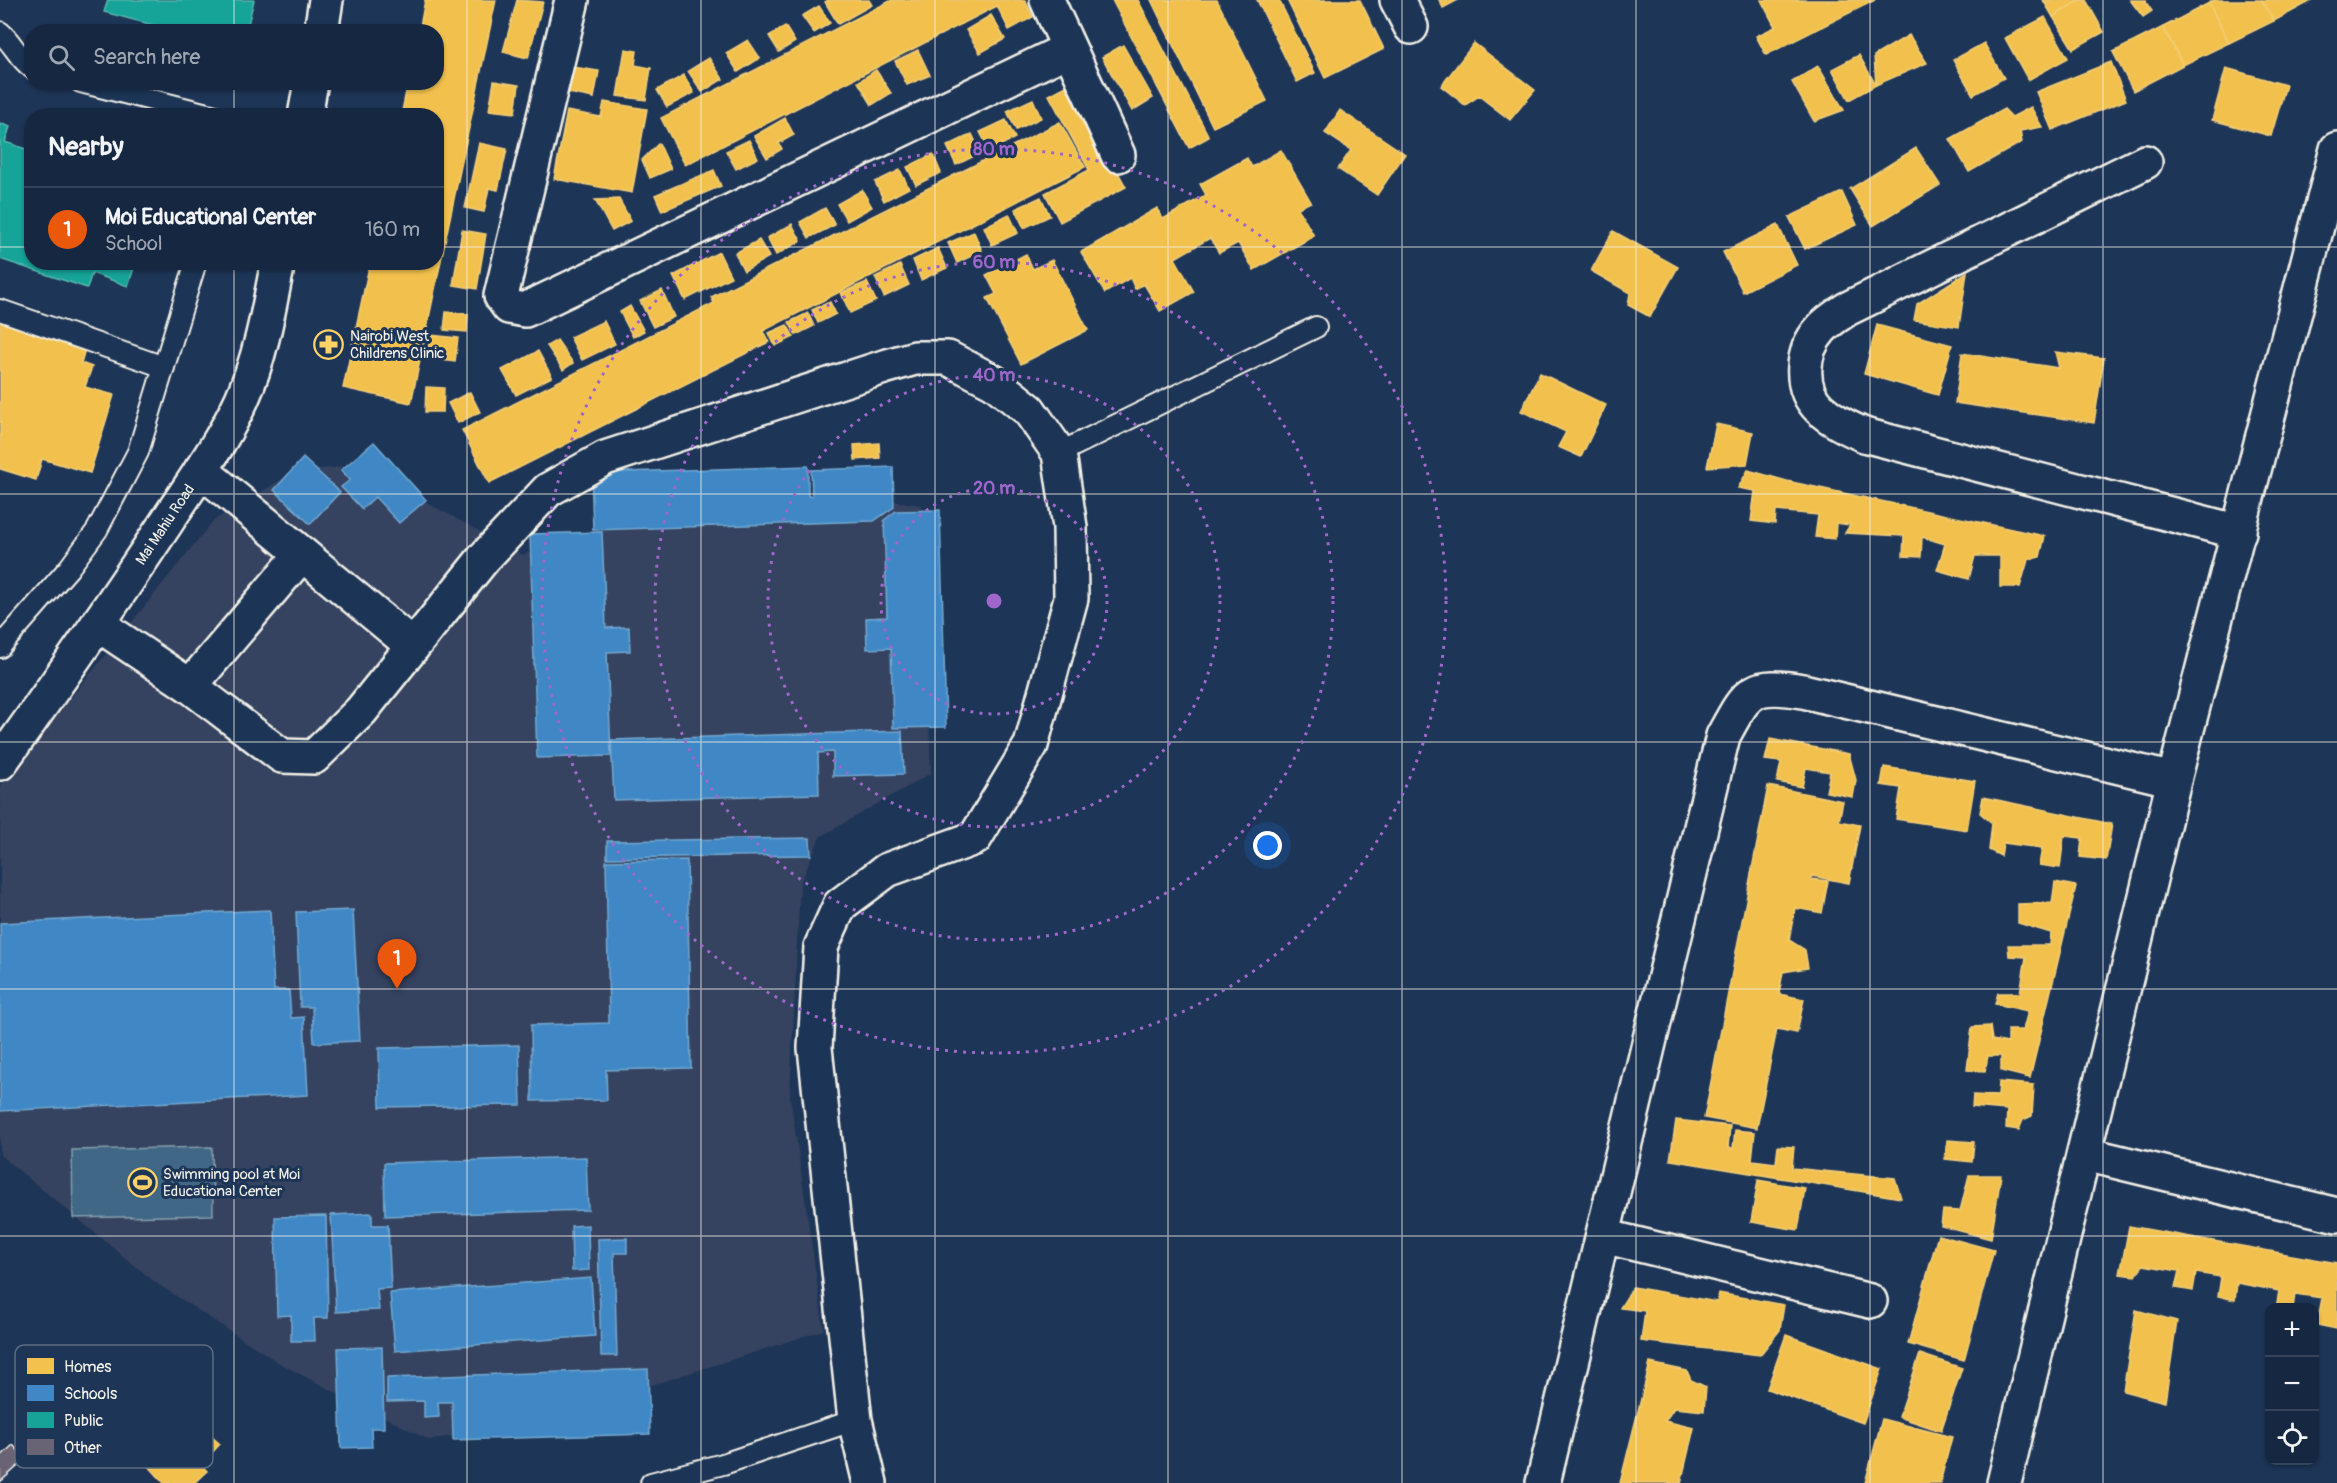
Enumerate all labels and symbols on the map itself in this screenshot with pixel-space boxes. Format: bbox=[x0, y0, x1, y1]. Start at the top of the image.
text: 80 m bbox=[973, 138, 1015, 161]
text: 60 m bbox=[973, 251, 1015, 274]
place label: Nairobi West Childrens Clinic bbox=[350, 327, 445, 363]
pharmacy icon: Nairobi West Childrens Clinic bbox=[313, 329, 345, 361]
text: 40 m bbox=[973, 364, 1015, 387]
text: 20 m bbox=[973, 477, 1015, 500]
street label: Mai Mahiu Road bbox=[132, 481, 199, 569]
centre of rings bbox=[984, 591, 1004, 611]
your location bbox=[1253, 831, 1282, 860]
pin: 1 bbox=[378, 940, 416, 989]
place label: Swimming pool at Moi Educational Center bbox=[163, 1165, 300, 1201]
sports icon: Swimming pool at Moi Educational Center bbox=[126, 1167, 158, 1199]
legend bbox=[15, 1345, 213, 1468]
text: Homes bbox=[64, 1357, 112, 1377]
text: Schools bbox=[64, 1384, 117, 1404]
text: Public bbox=[64, 1411, 104, 1431]
text: Other bbox=[64, 1438, 102, 1458]

